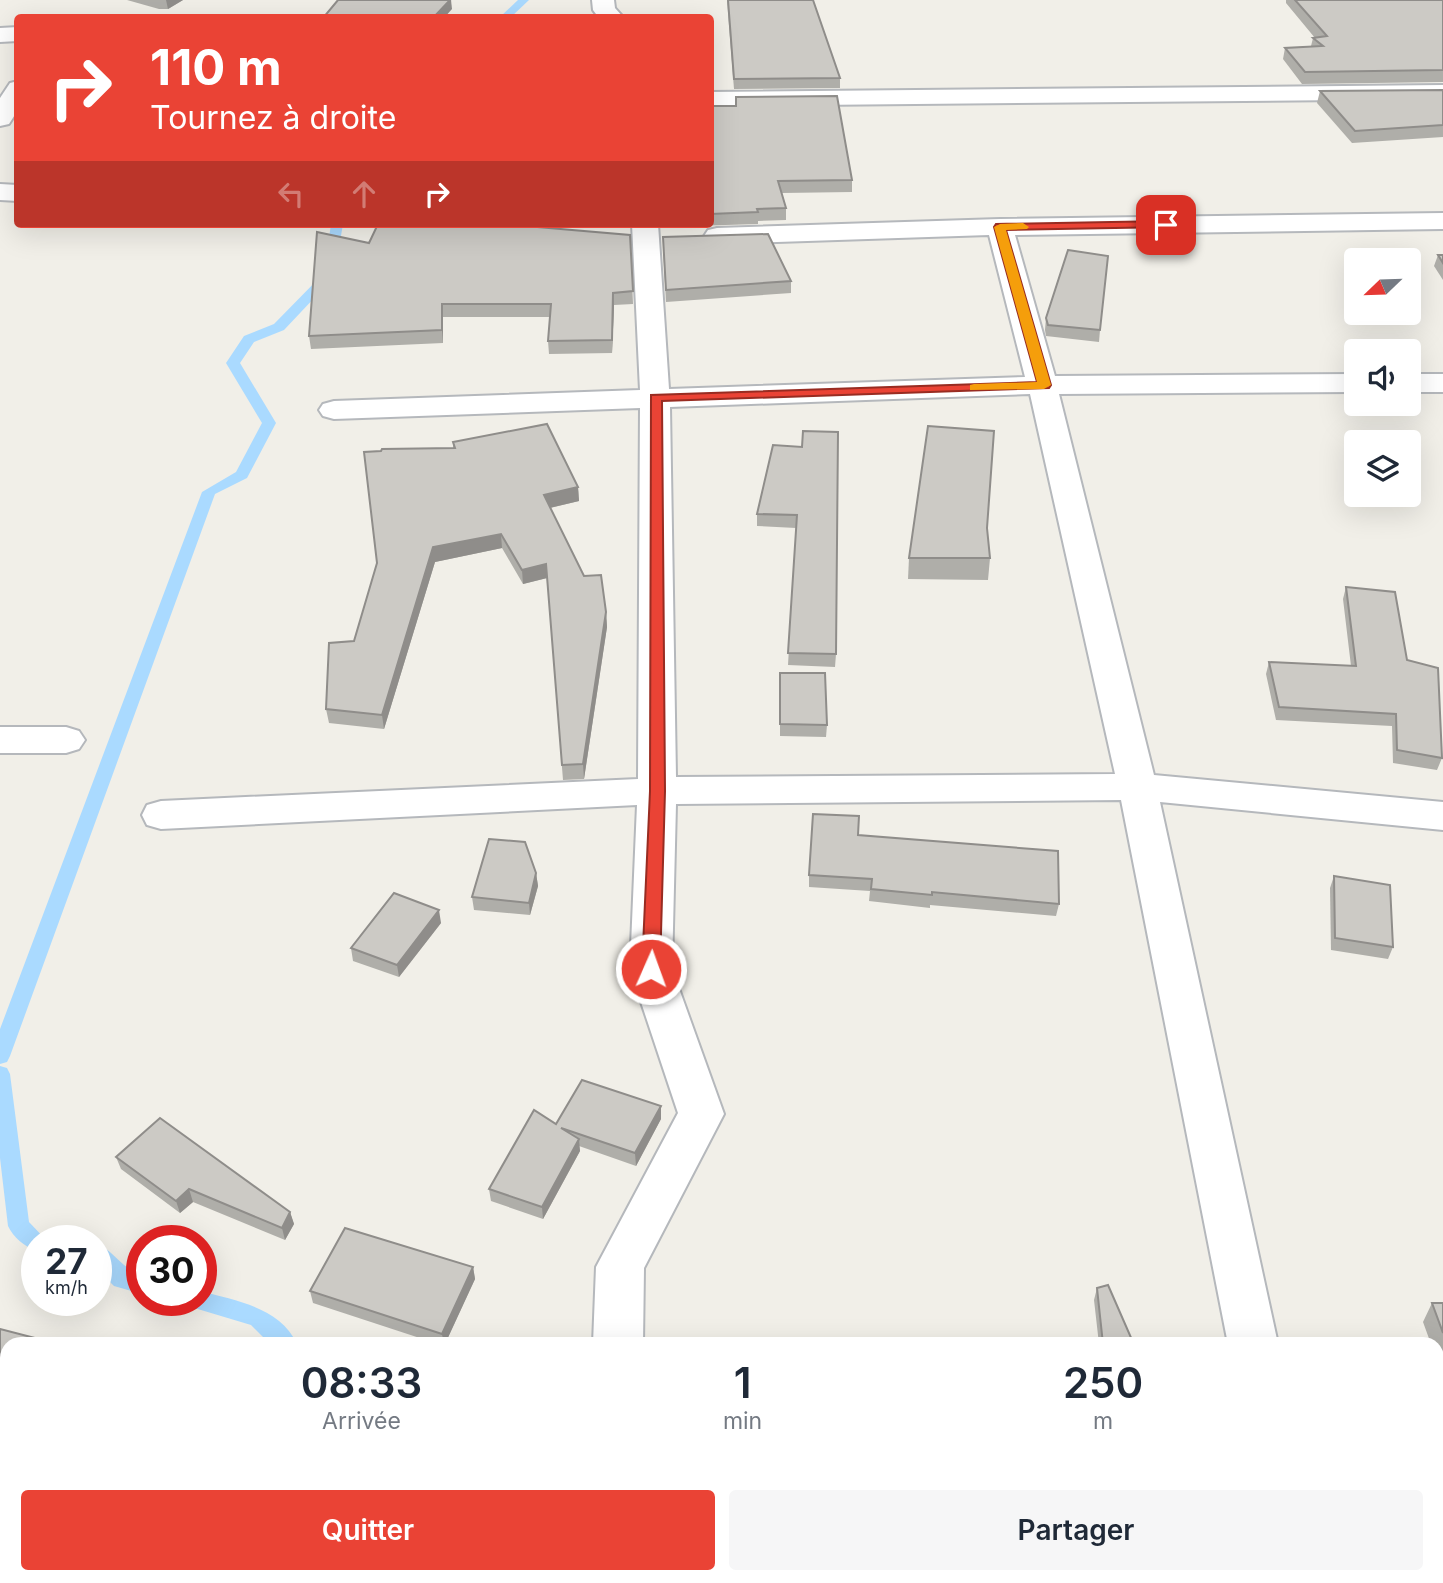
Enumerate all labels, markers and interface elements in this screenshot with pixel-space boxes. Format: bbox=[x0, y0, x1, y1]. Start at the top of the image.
text: 110 m bbox=[150, 38, 282, 97]
icon: right bbox=[35, 42, 126, 133]
text: Tournez à droite bbox=[150, 98, 396, 137]
icon: left bbox=[272, 175, 310, 213]
icon: ahead bbox=[345, 175, 383, 213]
icon: right bbox=[418, 175, 456, 213]
pin bbox=[1136, 195, 1196, 255]
icon: arrive bbox=[1147, 206, 1185, 244]
north arrow bbox=[1344, 248, 1421, 326]
map controls bbox=[1344, 248, 1421, 507]
button: sound bbox=[1344, 339, 1421, 416]
button: layers bbox=[1344, 430, 1421, 507]
position arrow bbox=[614, 932, 688, 1006]
speed limit sign: 30 bbox=[126, 1225, 217, 1316]
text: 27 bbox=[45, 1240, 88, 1282]
text: km/h bbox=[45, 1277, 88, 1298]
text: 08:33 bbox=[301, 1357, 422, 1408]
text: 1 bbox=[734, 1357, 751, 1408]
text: 250 bbox=[1063, 1357, 1143, 1408]
text: Arrivée bbox=[322, 1407, 401, 1435]
text: min bbox=[723, 1407, 762, 1435]
text: m bbox=[1093, 1407, 1113, 1435]
button: Quitter bbox=[21, 1490, 715, 1570]
button: Partager bbox=[729, 1490, 1423, 1570]

